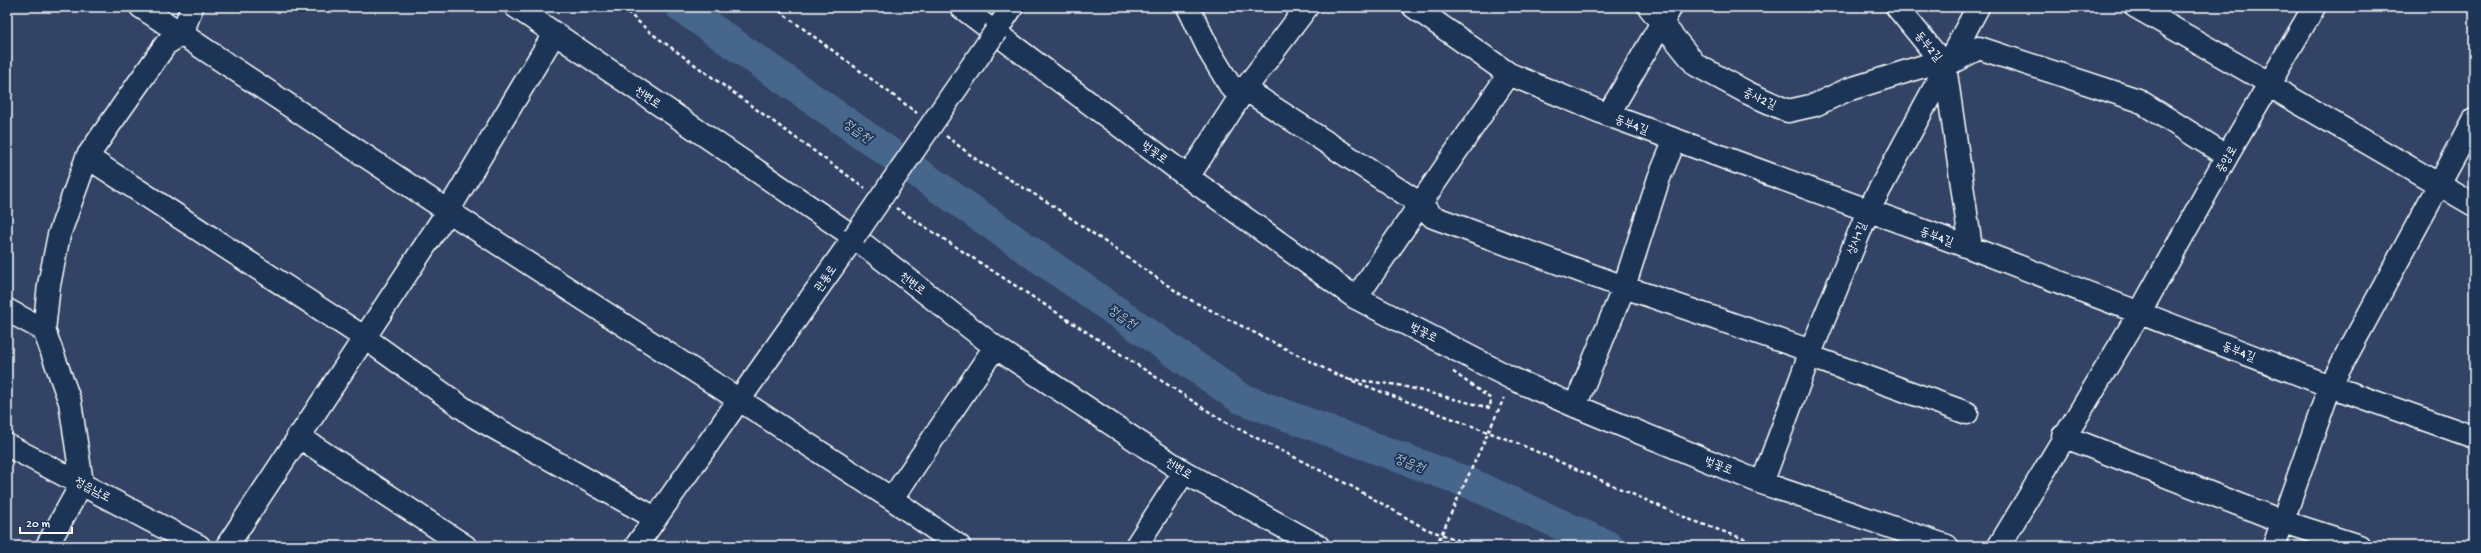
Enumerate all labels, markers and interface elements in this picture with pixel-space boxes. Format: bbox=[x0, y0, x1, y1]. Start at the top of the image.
street label: 동부2길 bbox=[1911, 29, 1944, 65]
street label: 천변로 bbox=[631, 85, 663, 113]
street label: 중사2길 bbox=[1740, 86, 1778, 113]
street label: 동부4길 bbox=[1613, 113, 1650, 138]
water label: 정읍천 bbox=[839, 117, 875, 148]
street label: 벚꽃로 bbox=[1138, 139, 1170, 168]
street label: 중앙로 bbox=[2214, 144, 2241, 176]
street label: 상사1길 bbox=[1845, 220, 1871, 257]
street label: 동부4길 bbox=[1918, 225, 1955, 250]
street label: 관통로 bbox=[813, 263, 841, 295]
street label: 천변로 bbox=[896, 270, 927, 299]
water label: 정읍천 bbox=[1104, 303, 1140, 334]
street label: 벚꽃로 bbox=[1407, 321, 1439, 347]
street label: 동부4길 bbox=[2220, 340, 2257, 366]
water label: 정읍천 bbox=[1392, 452, 1428, 477]
street label: 벚꽃로 bbox=[1702, 455, 1734, 479]
street label: 천변로 bbox=[1162, 456, 1194, 483]
street label: 정읍남로 bbox=[72, 476, 112, 506]
scale bar bbox=[20, 509, 72, 535]
text: 20 m bbox=[26, 518, 51, 532]

